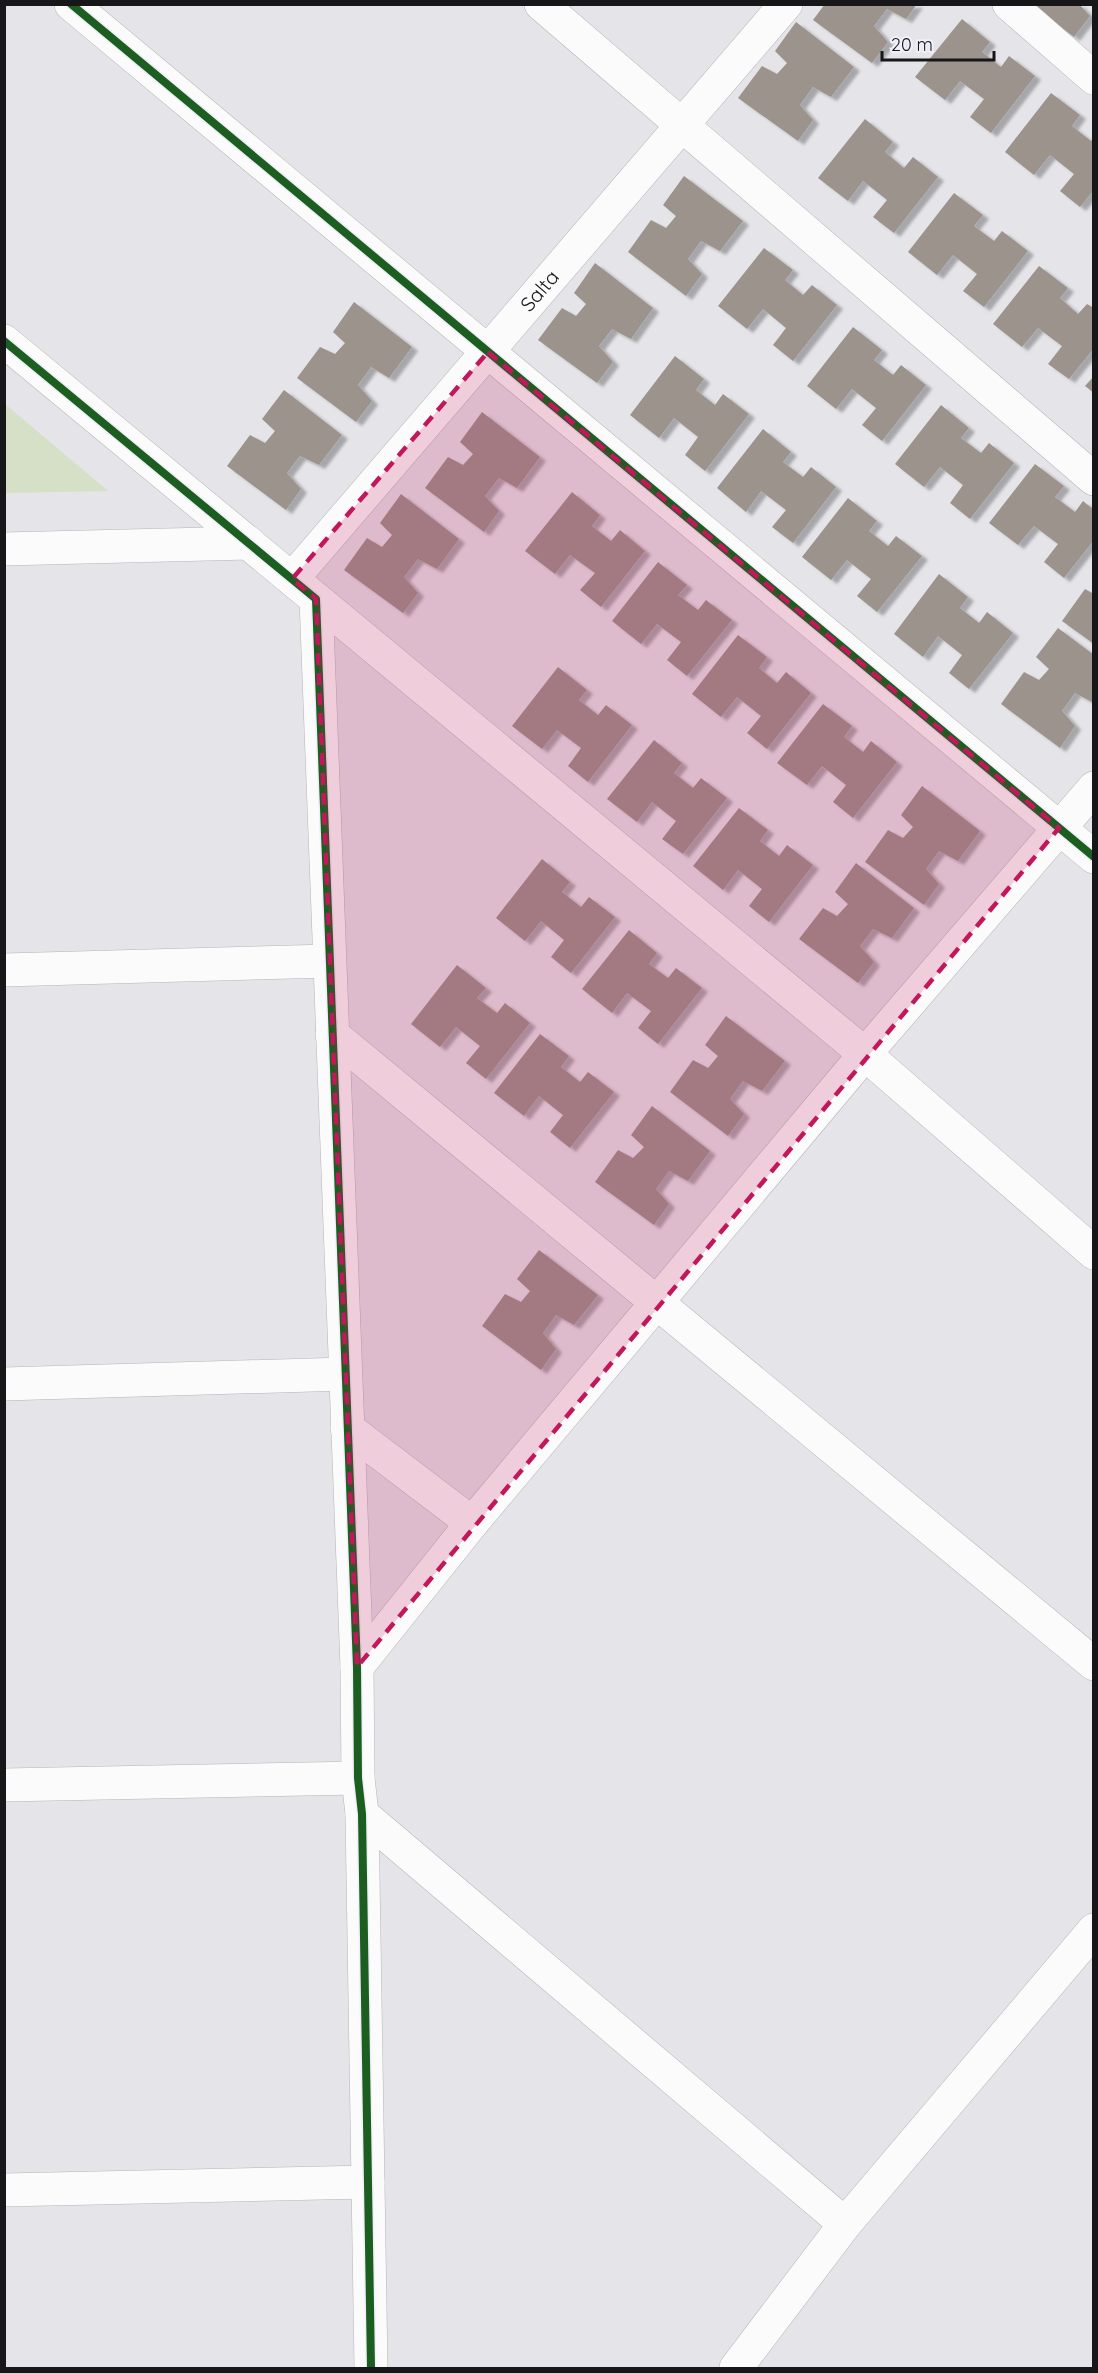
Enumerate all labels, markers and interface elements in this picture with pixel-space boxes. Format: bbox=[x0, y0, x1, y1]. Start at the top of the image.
scale bar bbox=[882, 24, 994, 62]
text: 20 m bbox=[891, 33, 933, 56]
street label: Salta bbox=[515, 265, 564, 316]

